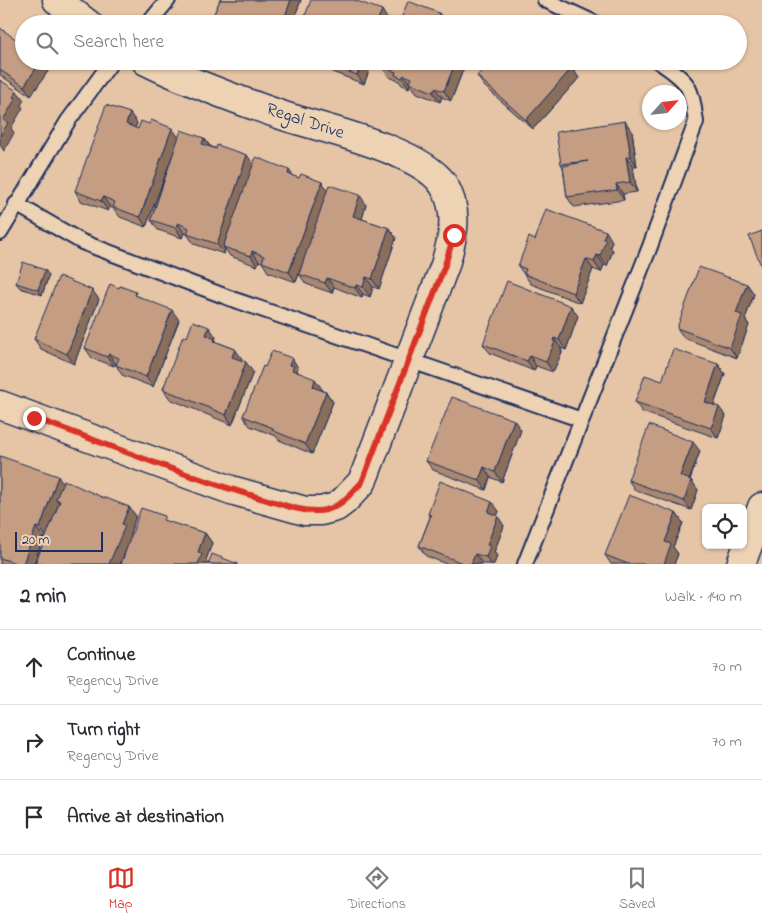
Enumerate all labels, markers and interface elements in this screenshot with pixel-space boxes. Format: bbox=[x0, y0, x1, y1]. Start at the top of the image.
search box bbox=[15, 15, 747, 70]
icon: search bbox=[33, 29, 61, 57]
text: Search here bbox=[73, 29, 164, 56]
north arrow bbox=[642, 85, 687, 130]
street label: Regal Drive bbox=[262, 97, 348, 148]
route start bbox=[443, 224, 466, 247]
route end bbox=[23, 407, 46, 430]
map controls bbox=[702, 504, 747, 549]
button: locate bbox=[702, 504, 747, 549]
scale bar bbox=[15, 529, 102, 552]
text: 20 m bbox=[22, 530, 49, 551]
text: 2 min bbox=[20, 582, 66, 612]
text: Walk · 140 m bbox=[665, 585, 742, 609]
text: Continue bbox=[67, 642, 135, 669]
icon: ahead bbox=[20, 653, 48, 681]
text: 70 m bbox=[712, 655, 742, 679]
text: Regency Drive bbox=[67, 669, 159, 693]
text: Turn right bbox=[67, 717, 140, 744]
icon: right bbox=[20, 728, 48, 756]
text: 70 m bbox=[712, 730, 742, 754]
text: Regency Drive bbox=[67, 744, 159, 768]
icon: arrive bbox=[20, 803, 48, 831]
text: Arrive at destination bbox=[67, 804, 224, 831]
tab: Map bbox=[107, 864, 135, 915]
tab: Directions bbox=[348, 864, 406, 915]
tab: Saved bbox=[619, 864, 655, 915]

